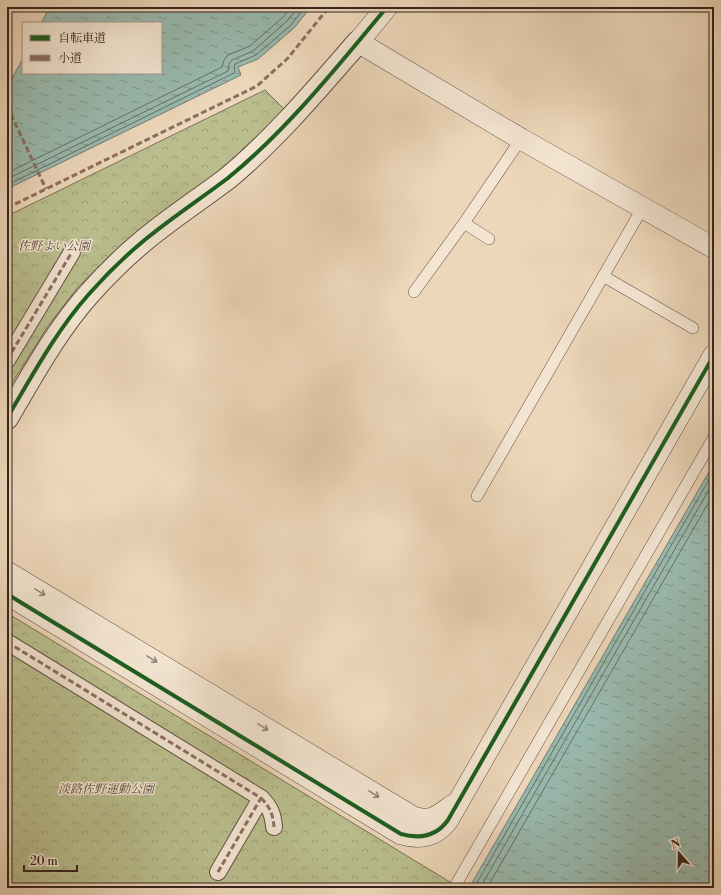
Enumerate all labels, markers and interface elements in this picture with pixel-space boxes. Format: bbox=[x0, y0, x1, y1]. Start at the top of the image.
legend bbox=[22, 22, 162, 74]
text: 自転車道 bbox=[58, 31, 106, 46]
text: 小道 bbox=[58, 51, 82, 66]
park label: 佐野よい公園 bbox=[18, 239, 92, 254]
one-way arrow bbox=[34, 588, 45, 596]
one-way arrow bbox=[146, 656, 158, 664]
one-way arrow bbox=[257, 723, 269, 731]
park label: 淡路佐野運動公園 bbox=[58, 782, 156, 797]
one-way arrow bbox=[368, 790, 380, 798]
north arrow bbox=[659, 833, 699, 873]
text: N bbox=[669, 836, 683, 853]
scale bar bbox=[24, 847, 77, 873]
text: 20 m bbox=[30, 854, 58, 869]

